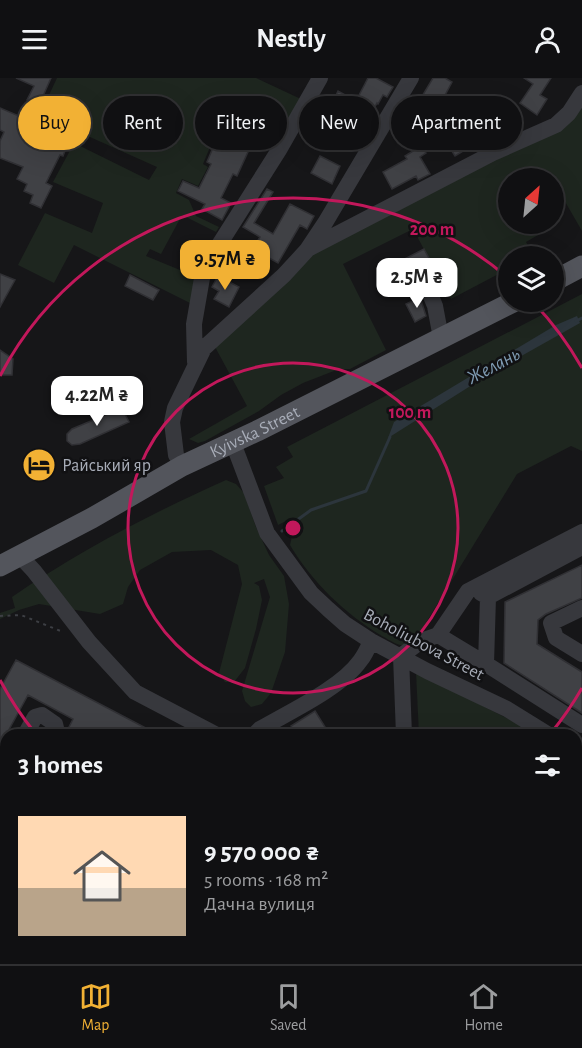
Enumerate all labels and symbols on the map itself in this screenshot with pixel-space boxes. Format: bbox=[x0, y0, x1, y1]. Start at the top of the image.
north arrow bbox=[498, 168, 564, 234]
text: 200 m bbox=[410, 221, 454, 239]
pin: 9.57M ₴ bbox=[170, 240, 280, 291]
pin: 2.5M ₴ bbox=[368, 258, 466, 309]
water label: Желань bbox=[464, 344, 523, 388]
pin: 4.22M ₴ bbox=[42, 376, 152, 427]
street label: Kyivska Street bbox=[207, 403, 303, 462]
text: 100 m bbox=[389, 404, 431, 422]
hotel icon: Райський яр bbox=[21, 447, 57, 483]
place label: Райський яр bbox=[62, 457, 151, 475]
centre of rings bbox=[283, 518, 303, 538]
street label: Boholiubova Street bbox=[360, 606, 487, 684]

